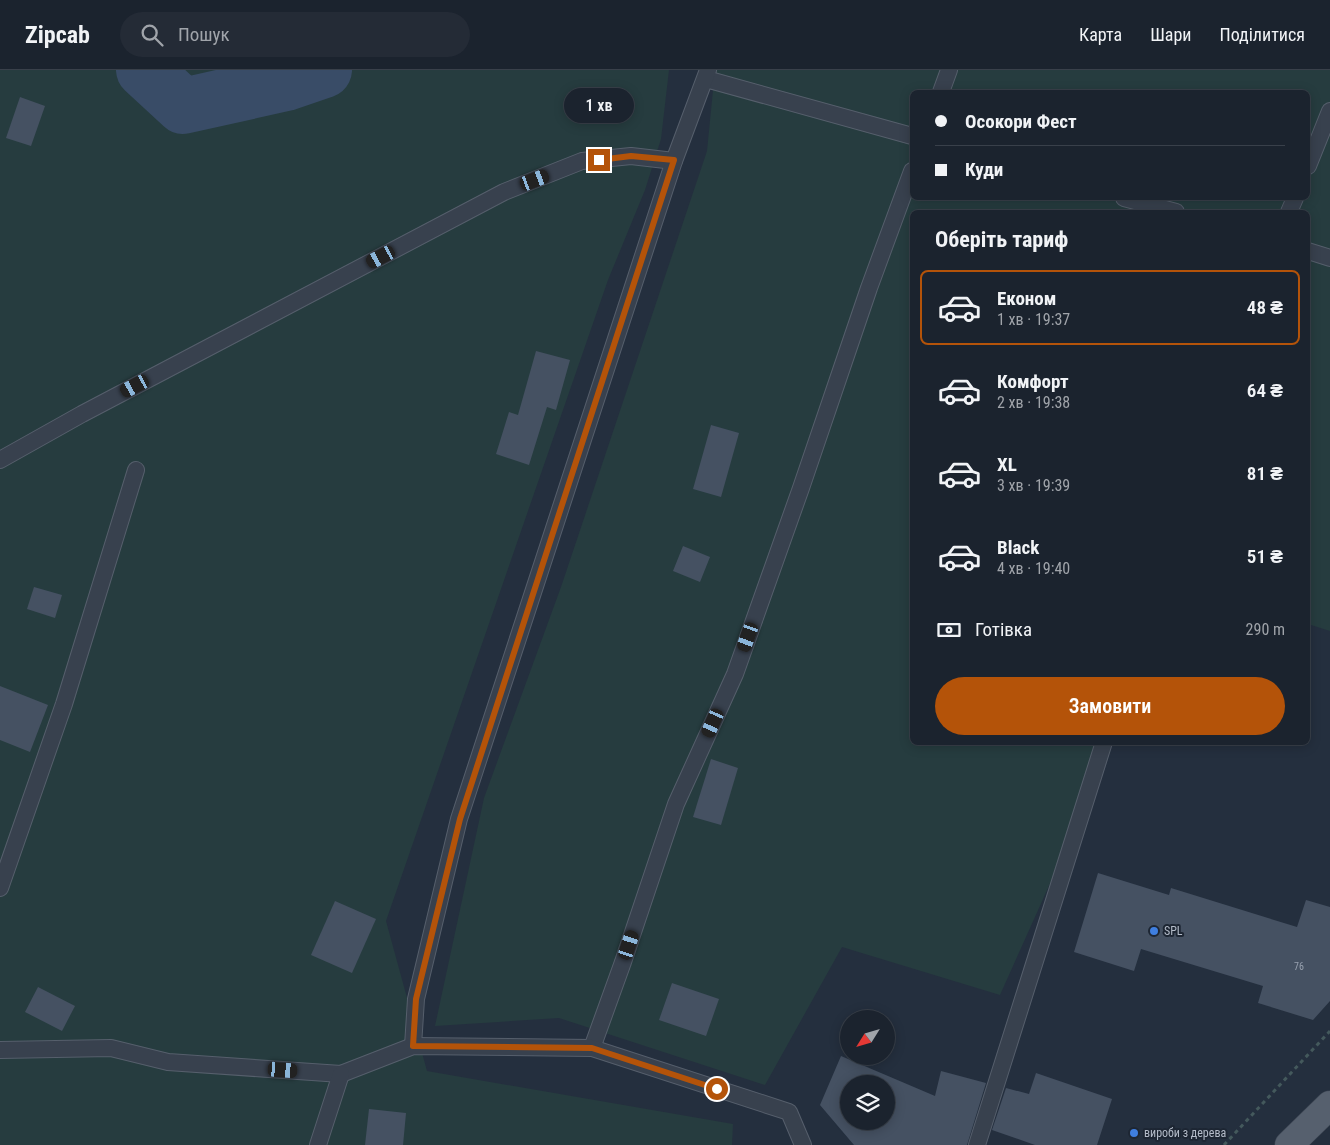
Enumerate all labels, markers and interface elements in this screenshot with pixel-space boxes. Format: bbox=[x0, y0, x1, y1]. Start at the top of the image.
search box bbox=[120, 12, 470, 57]
text: Zipcab bbox=[25, 21, 90, 49]
icon: search bbox=[138, 21, 166, 49]
text: Пошук bbox=[178, 23, 230, 46]
text: Карта bbox=[1079, 24, 1122, 45]
text: Шари bbox=[1150, 24, 1191, 45]
text: Поділитися bbox=[1219, 24, 1305, 45]
callout: 1 хв bbox=[564, 88, 634, 122]
text: 1 хв bbox=[586, 96, 612, 115]
text: Осокори Фест bbox=[965, 110, 1077, 133]
route end bbox=[588, 149, 610, 171]
text: Куди bbox=[965, 158, 1003, 181]
car bbox=[518, 168, 551, 192]
text: Оберіть тариф bbox=[935, 227, 1068, 252]
car bbox=[364, 243, 397, 271]
icon: car bbox=[937, 285, 982, 330]
text: Економ bbox=[997, 287, 1056, 310]
text: 48 ₴ bbox=[1247, 296, 1283, 319]
text: 1 хв · 19:37 bbox=[997, 310, 1070, 329]
icon: car bbox=[937, 368, 982, 413]
text: Комфорт bbox=[997, 370, 1069, 393]
car bbox=[118, 372, 151, 400]
text: 64 ₴ bbox=[1247, 379, 1283, 402]
text: 2 хв · 19:38 bbox=[997, 393, 1070, 412]
icon: car bbox=[937, 451, 982, 496]
text: XL bbox=[997, 453, 1017, 476]
text: 81 ₴ bbox=[1247, 462, 1283, 485]
text: 3 хв · 19:39 bbox=[997, 476, 1070, 495]
icon: car bbox=[937, 534, 982, 579]
text: Black bbox=[997, 536, 1039, 559]
text: 51 ₴ bbox=[1247, 545, 1283, 568]
text: 4 хв · 19:40 bbox=[997, 559, 1070, 578]
icon: cash bbox=[935, 616, 963, 644]
text: Готівка bbox=[975, 618, 1032, 641]
car bbox=[735, 620, 760, 654]
text: 290 m bbox=[1246, 620, 1285, 639]
button: Замовити bbox=[935, 677, 1285, 735]
car bbox=[700, 706, 725, 740]
place label: SPL bbox=[1164, 924, 1183, 938]
marker: SPL bbox=[1148, 925, 1160, 937]
car bbox=[617, 928, 640, 962]
house number: 76 bbox=[1294, 961, 1304, 972]
north arrow bbox=[840, 1010, 895, 1065]
map controls bbox=[840, 1010, 895, 1130]
car bbox=[267, 1061, 298, 1079]
button: layers bbox=[840, 1075, 895, 1130]
route start bbox=[706, 1078, 728, 1100]
place label: вироби з дерева bbox=[1144, 1126, 1226, 1140]
marker: вироби з дерева bbox=[1128, 1127, 1140, 1139]

